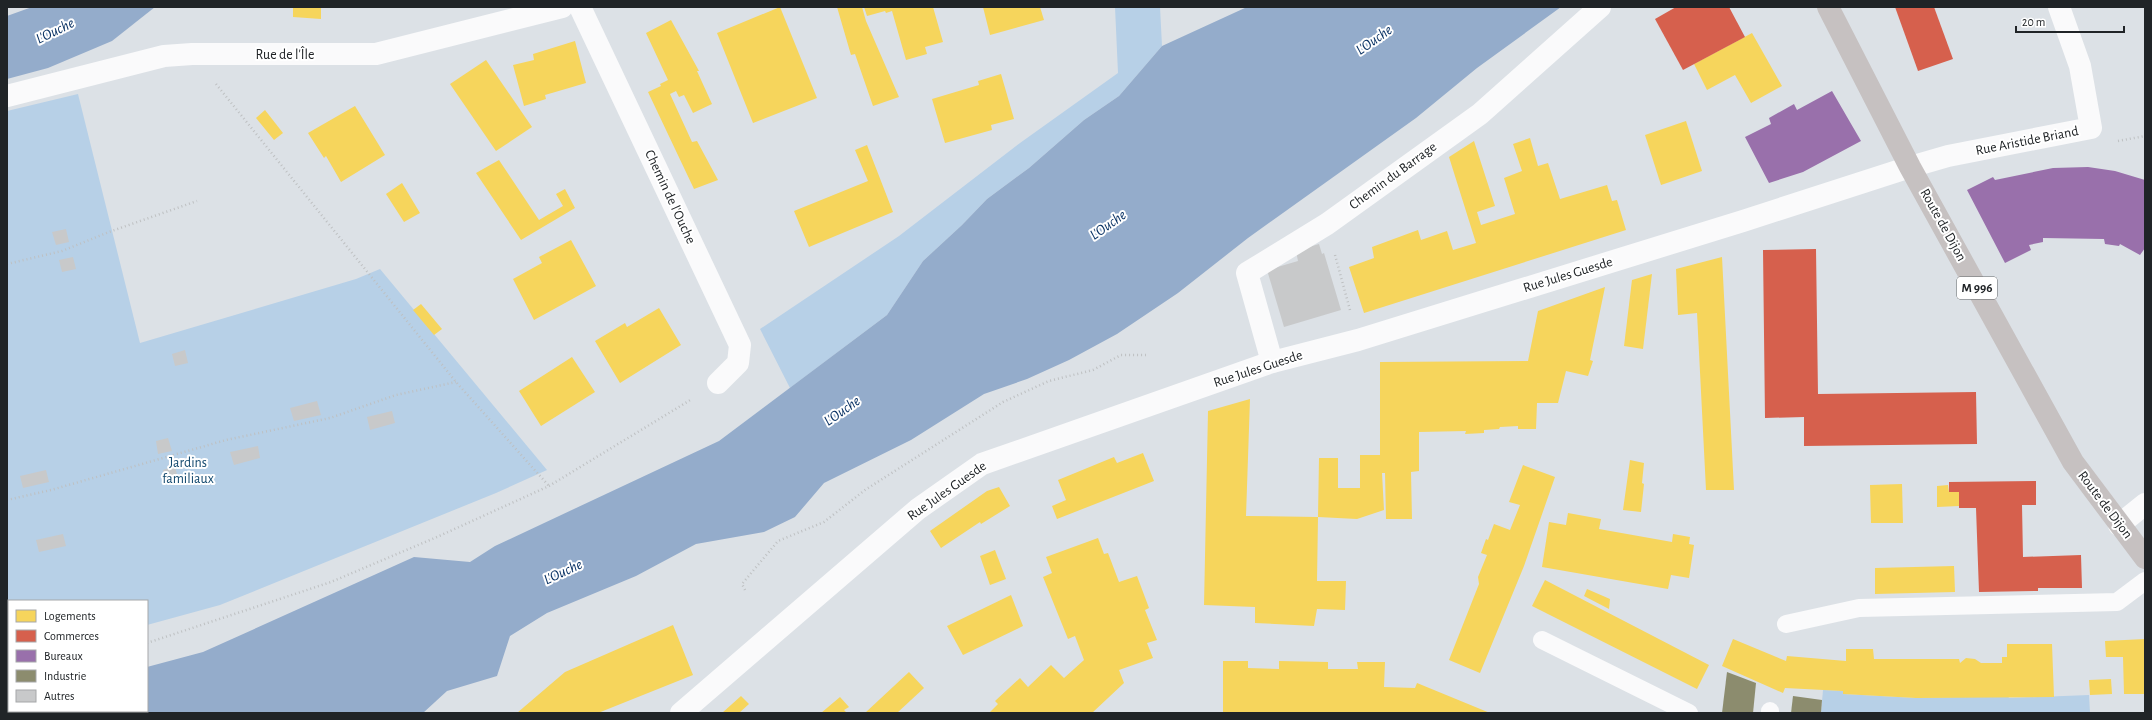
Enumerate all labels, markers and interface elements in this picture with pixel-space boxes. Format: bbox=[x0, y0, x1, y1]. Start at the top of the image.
scale bar bbox=[2016, 8, 2124, 34]
water label: L'Ouche bbox=[33, 15, 77, 47]
text: 20 m bbox=[2022, 16, 2045, 28]
water label: L'Ouche bbox=[1353, 22, 1395, 58]
street label: Rue de l'Île bbox=[256, 46, 314, 62]
street label: Rue Aristide Briand bbox=[1974, 124, 2080, 158]
street label: Chemin du Barrage bbox=[1347, 140, 1439, 212]
street label: Chemin de l'Ouche bbox=[642, 148, 698, 246]
street label: Route de Dijon bbox=[1917, 186, 1969, 264]
water label: L'Ouche bbox=[1087, 207, 1129, 243]
street label: Rue Jules Guesde bbox=[1522, 255, 1614, 295]
road number: M 996 bbox=[1957, 277, 1997, 299]
street label: Rue Jules Guesde bbox=[1212, 348, 1304, 390]
water label: L'Ouche bbox=[821, 393, 863, 429]
park label: Jardins familiaux bbox=[162, 456, 214, 486]
street label: Rue Jules Guesde bbox=[905, 459, 989, 523]
street label: Route de Dijon bbox=[2075, 469, 2135, 541]
water label: L'Ouche bbox=[541, 556, 585, 587]
legend bbox=[8, 600, 148, 712]
text: Logements bbox=[44, 610, 96, 622]
text: Commerces bbox=[44, 630, 99, 642]
text: Bureaux bbox=[44, 650, 83, 662]
text: Industrie bbox=[44, 670, 86, 682]
text: Autres bbox=[44, 690, 74, 702]

